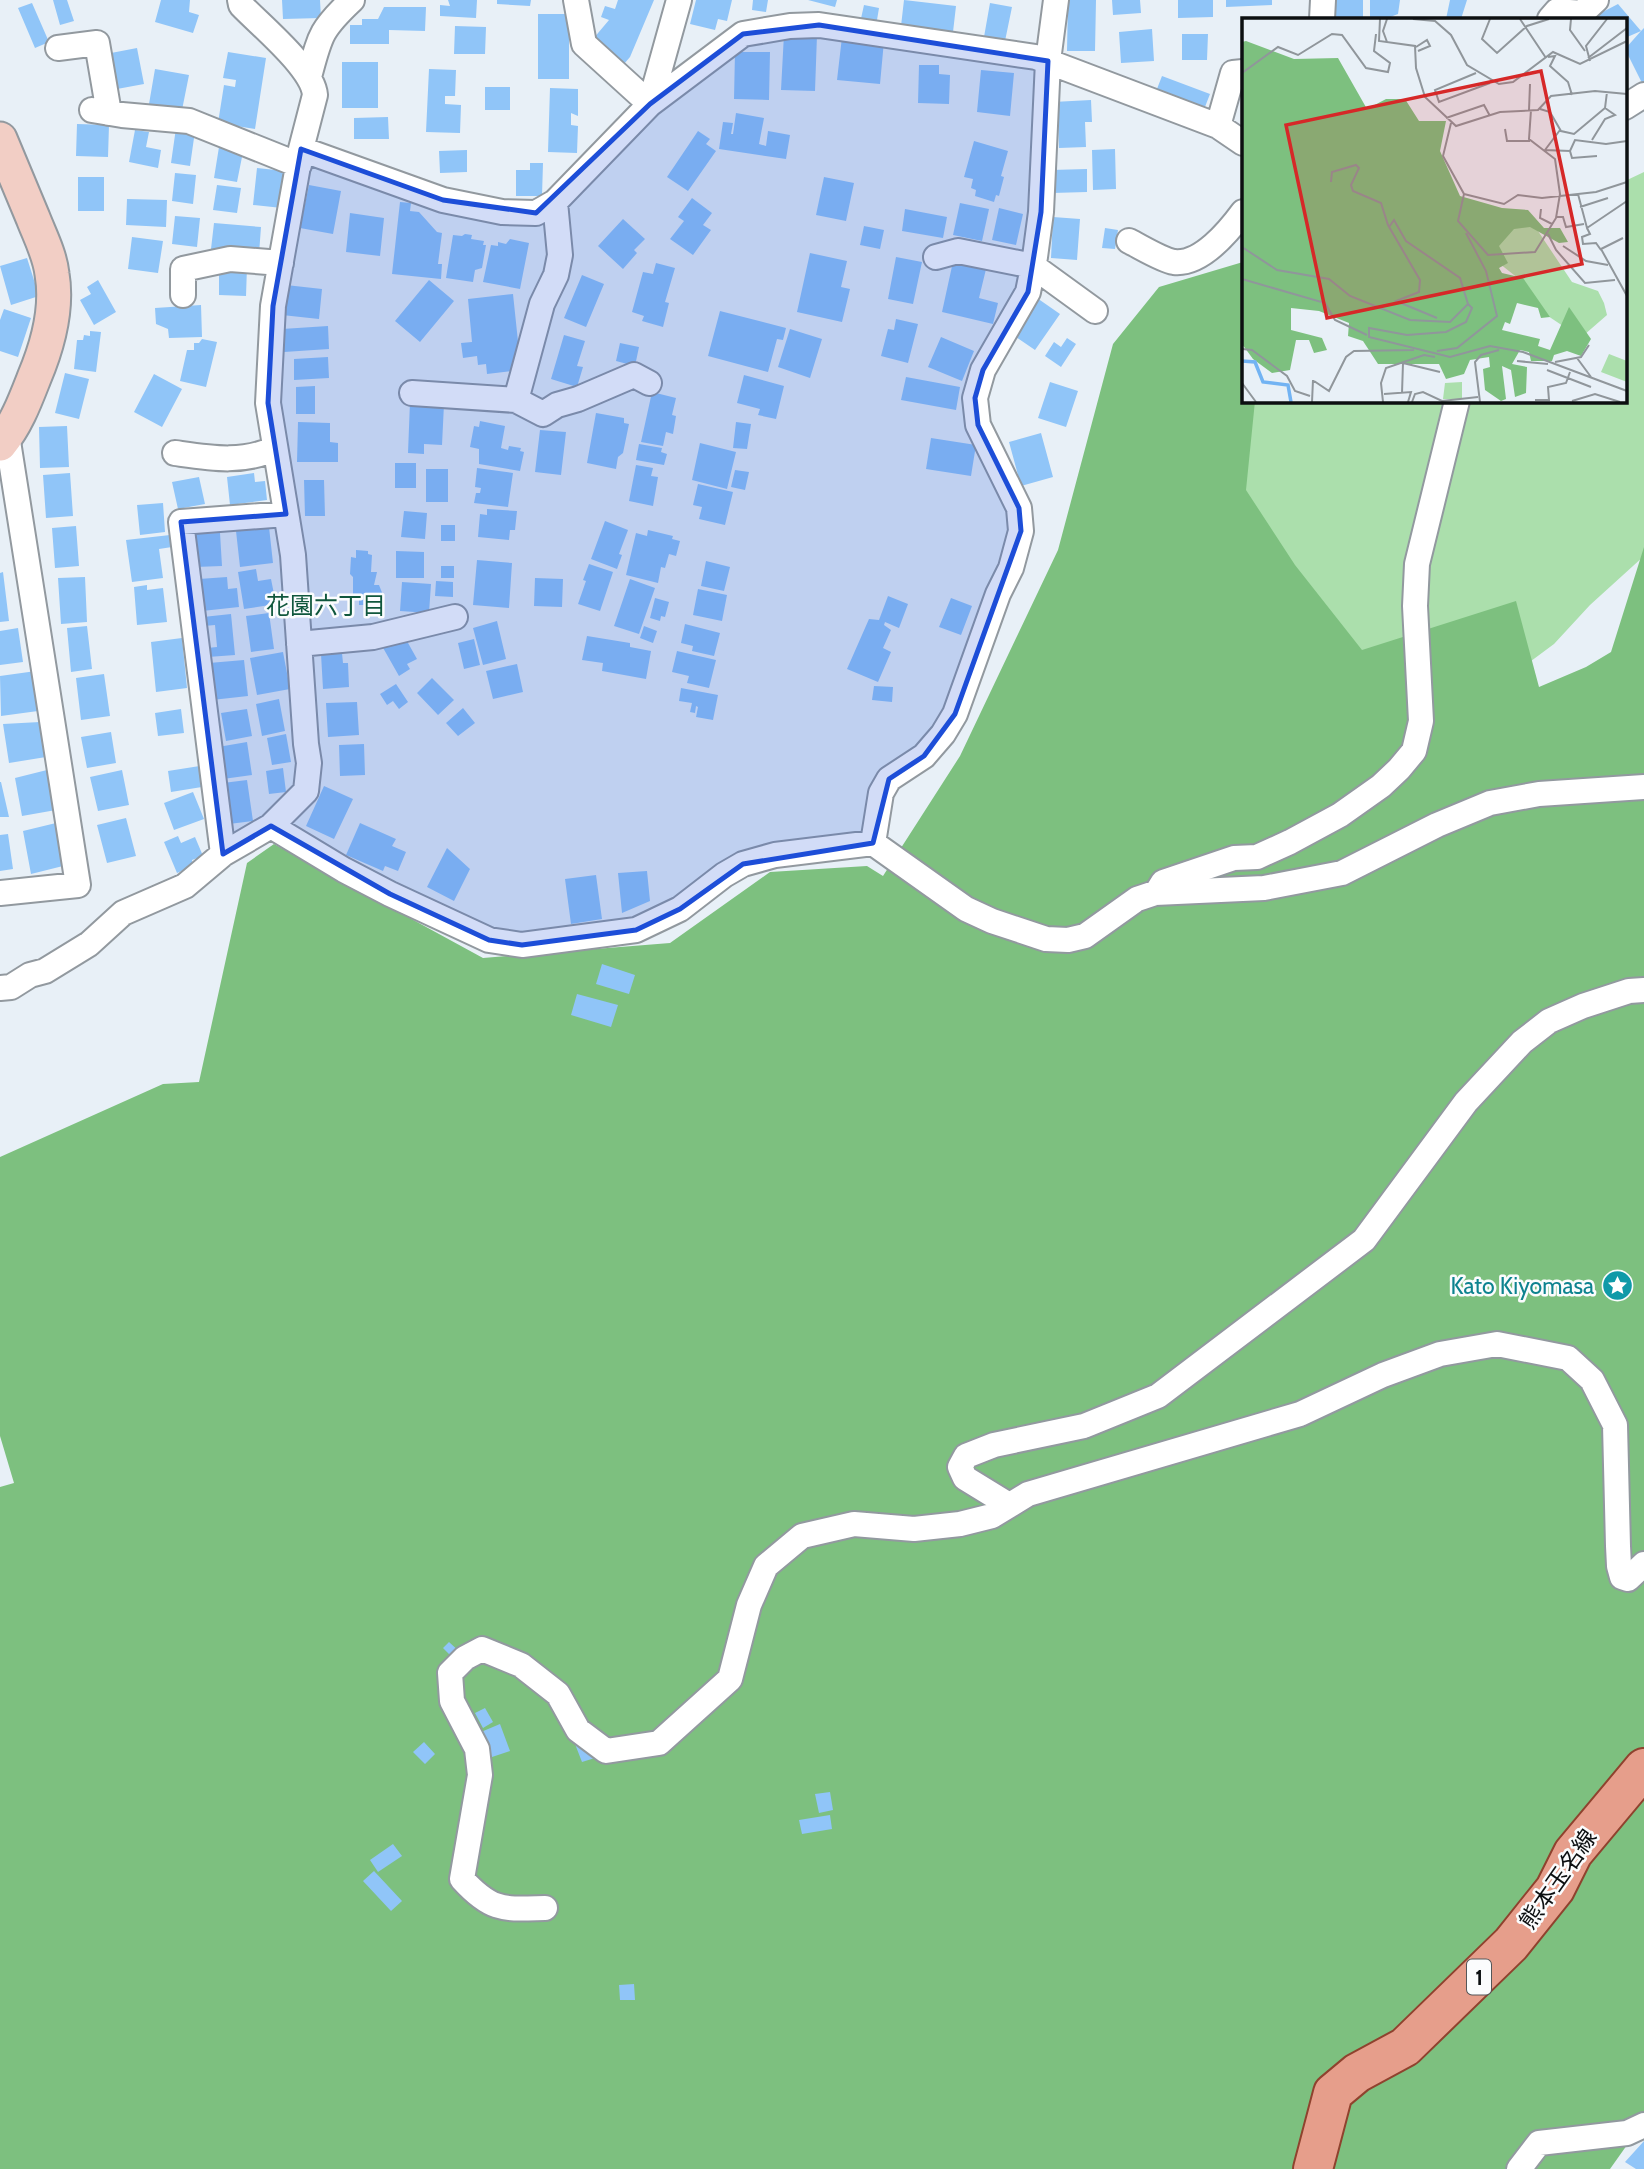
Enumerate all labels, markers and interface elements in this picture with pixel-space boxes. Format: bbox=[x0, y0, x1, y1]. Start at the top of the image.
inset map bbox=[1242, 18, 1626, 402]
district label: 花園六丁目 bbox=[266, 591, 386, 620]
place icon: Kato Kiyomasa bbox=[1600, 1269, 1634, 1303]
place label: Kato Kiyomasa bbox=[1450, 1272, 1594, 1300]
street label: 熊本玉名線 bbox=[1514, 1824, 1602, 1934]
road number: 1 bbox=[1467, 1960, 1491, 1994]

